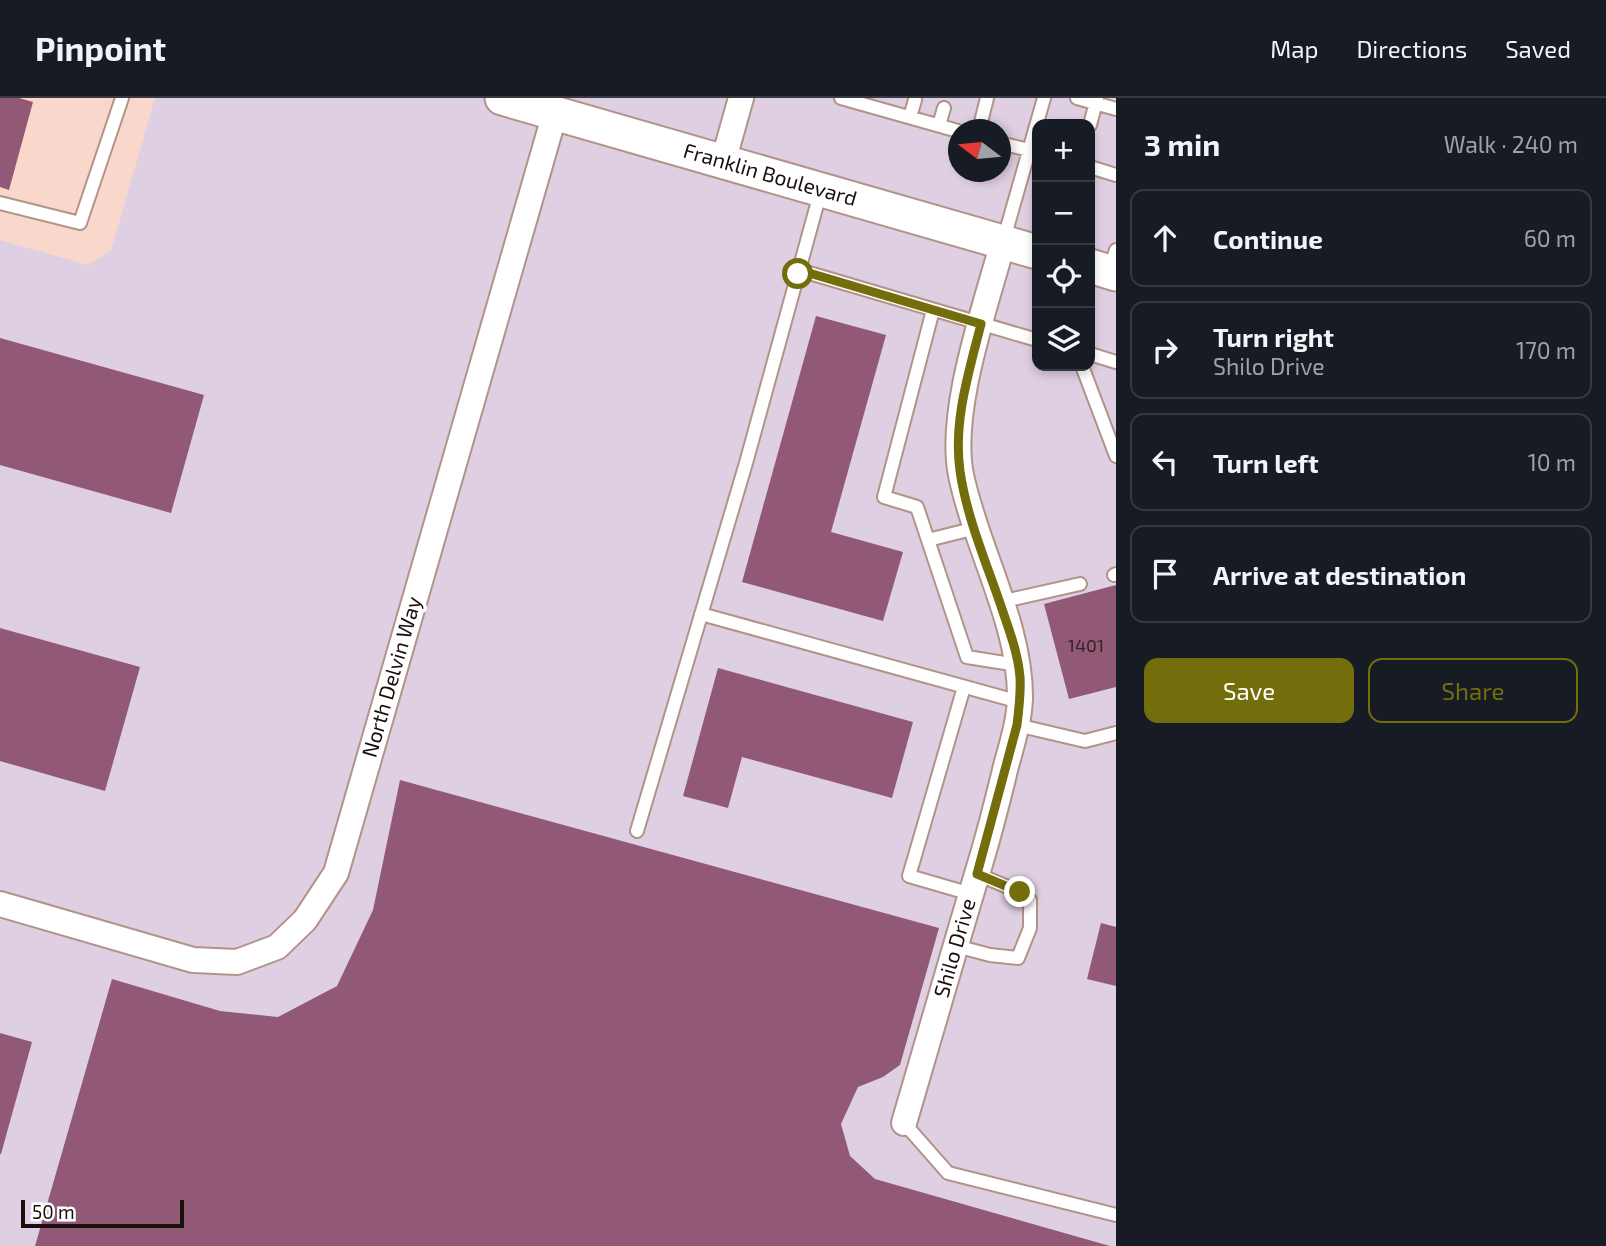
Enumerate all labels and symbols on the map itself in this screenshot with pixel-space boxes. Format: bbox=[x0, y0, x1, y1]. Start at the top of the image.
north arrow bbox=[948, 119, 1011, 182]
street label: Franklin Boulevard bbox=[681, 137, 860, 210]
route start bbox=[782, 258, 813, 289]
street label: North Delvin Way bbox=[356, 593, 425, 760]
house number: 1401 bbox=[1068, 634, 1104, 656]
route end bbox=[1004, 876, 1035, 907]
street label: Shilo Drive bbox=[927, 895, 980, 1000]
scale bar bbox=[21, 1197, 184, 1229]

